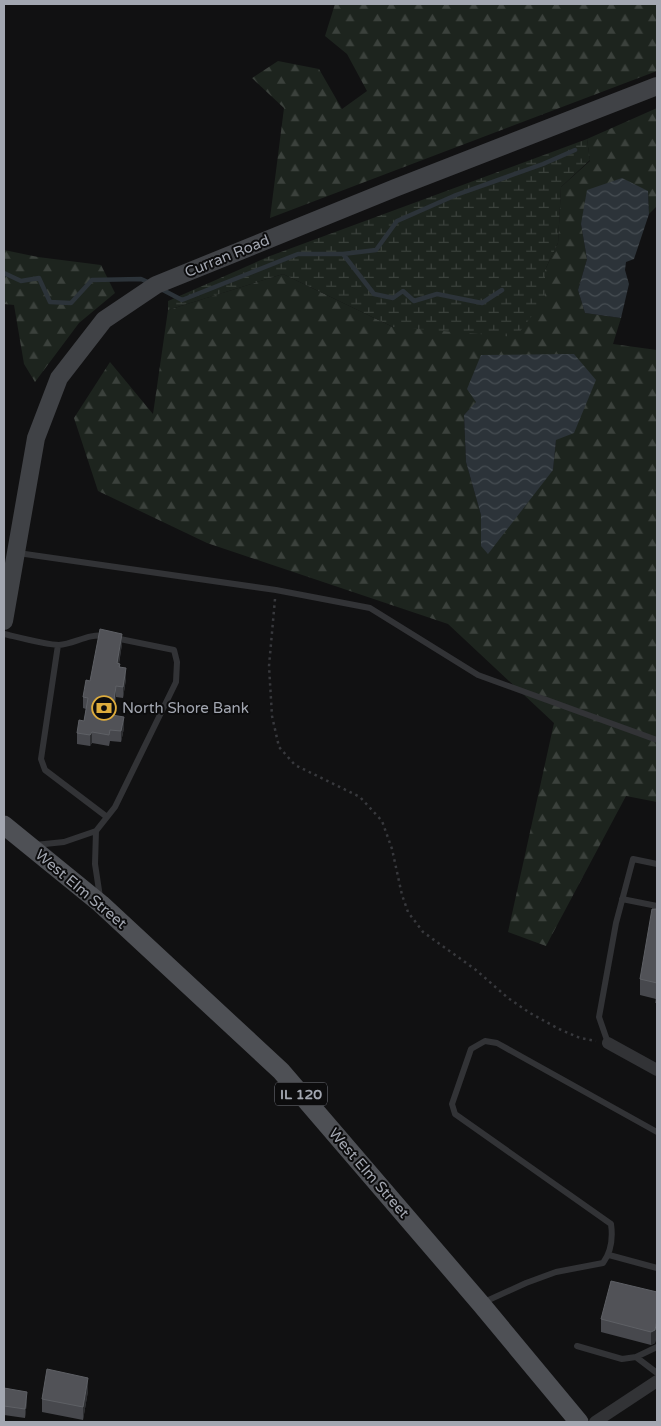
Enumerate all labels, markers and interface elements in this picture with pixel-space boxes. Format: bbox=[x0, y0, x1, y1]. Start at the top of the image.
street label: Curran Road bbox=[182, 231, 272, 281]
bank icon: North Shore Bank bbox=[91, 695, 117, 721]
place label: North Shore Bank bbox=[122, 699, 249, 717]
street label: West Elm Street bbox=[32, 846, 130, 933]
road number: IL 120 bbox=[275, 1082, 327, 1106]
street label: West Elm Street bbox=[325, 1124, 413, 1222]

